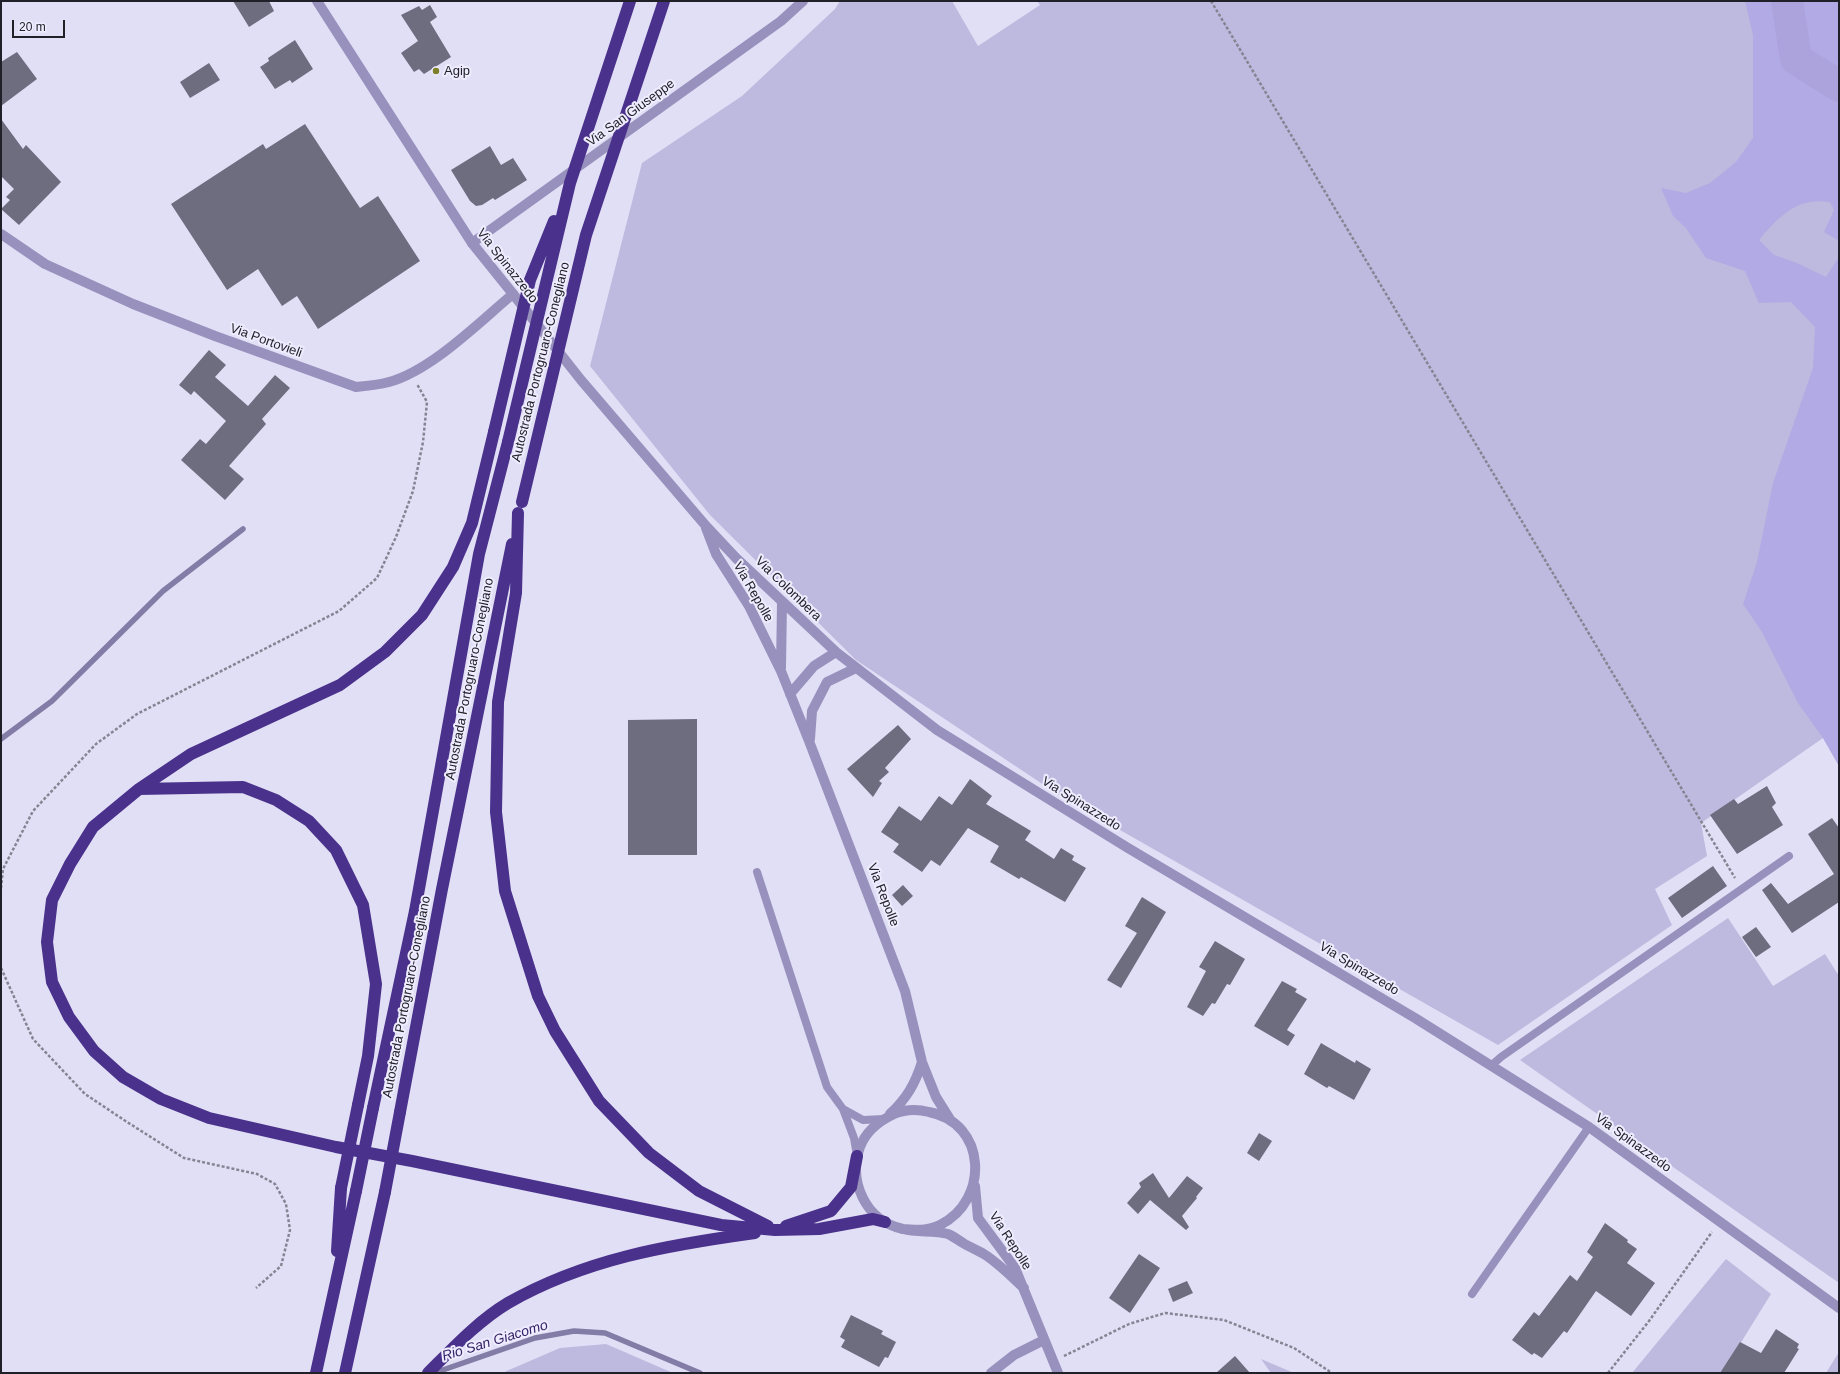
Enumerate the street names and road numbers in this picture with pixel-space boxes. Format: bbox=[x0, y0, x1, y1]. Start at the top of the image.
street label: Via San Giuseppe bbox=[584, 76, 678, 150]
street label: Via Spinazzedo bbox=[473, 226, 541, 306]
street label: Autostrada Portogruaro-Conegliano bbox=[509, 261, 573, 463]
street label: Via Portovieli bbox=[228, 321, 304, 361]
street label: Via Colombera bbox=[752, 554, 824, 624]
street label: Via Repolle bbox=[730, 559, 776, 625]
street label: Autostrada Portogruaro-Conegliano bbox=[443, 577, 497, 781]
street label: Via Spinazzedo bbox=[1039, 774, 1123, 834]
street label: Via Repolle bbox=[864, 861, 902, 929]
street label: Autostrada Portogruaro-Conegliano bbox=[380, 895, 434, 1099]
street label: Via Spinazzedo bbox=[1316, 939, 1402, 999]
street label: Via Spinazzedo bbox=[1592, 1110, 1674, 1176]
street label: Via Repolle bbox=[985, 1209, 1035, 1273]

